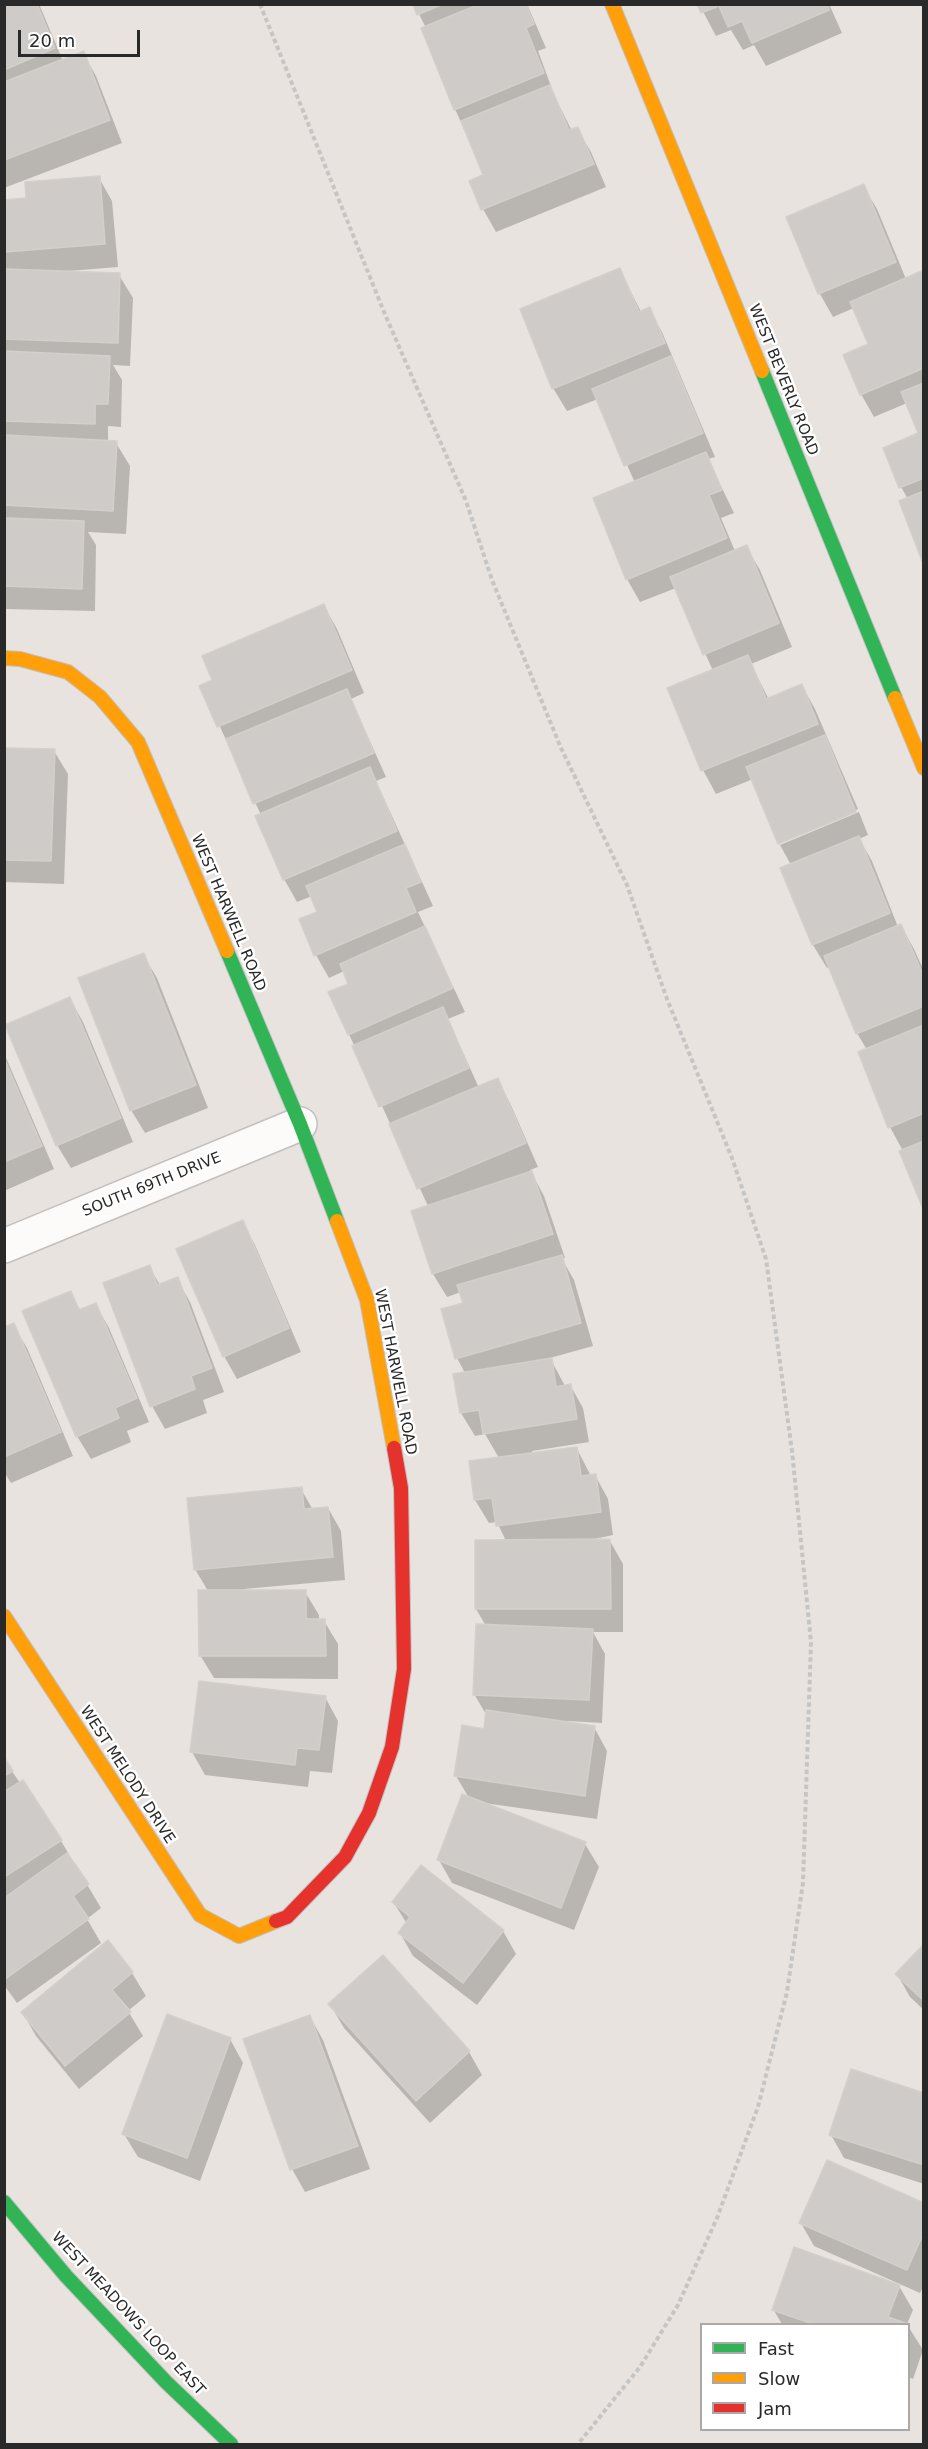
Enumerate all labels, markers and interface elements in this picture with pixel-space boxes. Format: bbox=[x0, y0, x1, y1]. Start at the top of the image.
scale bar bbox=[21, 18, 142, 56]
text: 20 m bbox=[29, 30, 75, 51]
street label: WEST BEVERLY ROAD bbox=[744, 302, 822, 458]
street label: WEST HARWELL ROAD bbox=[187, 832, 269, 994]
street label: SOUTH 69TH DRIVE bbox=[80, 1149, 224, 1221]
street label: WEST HARWELL ROAD bbox=[370, 1287, 420, 1457]
street label: WEST MELODY DRIVE bbox=[76, 1703, 178, 1847]
street label: WEST MEADOWS LOOP EAST bbox=[48, 2229, 208, 2399]
legend bbox=[700, 2323, 910, 2431]
text: Fast bbox=[758, 2338, 794, 2359]
text: Slow bbox=[758, 2368, 800, 2389]
text: Jam bbox=[758, 2398, 792, 2419]

